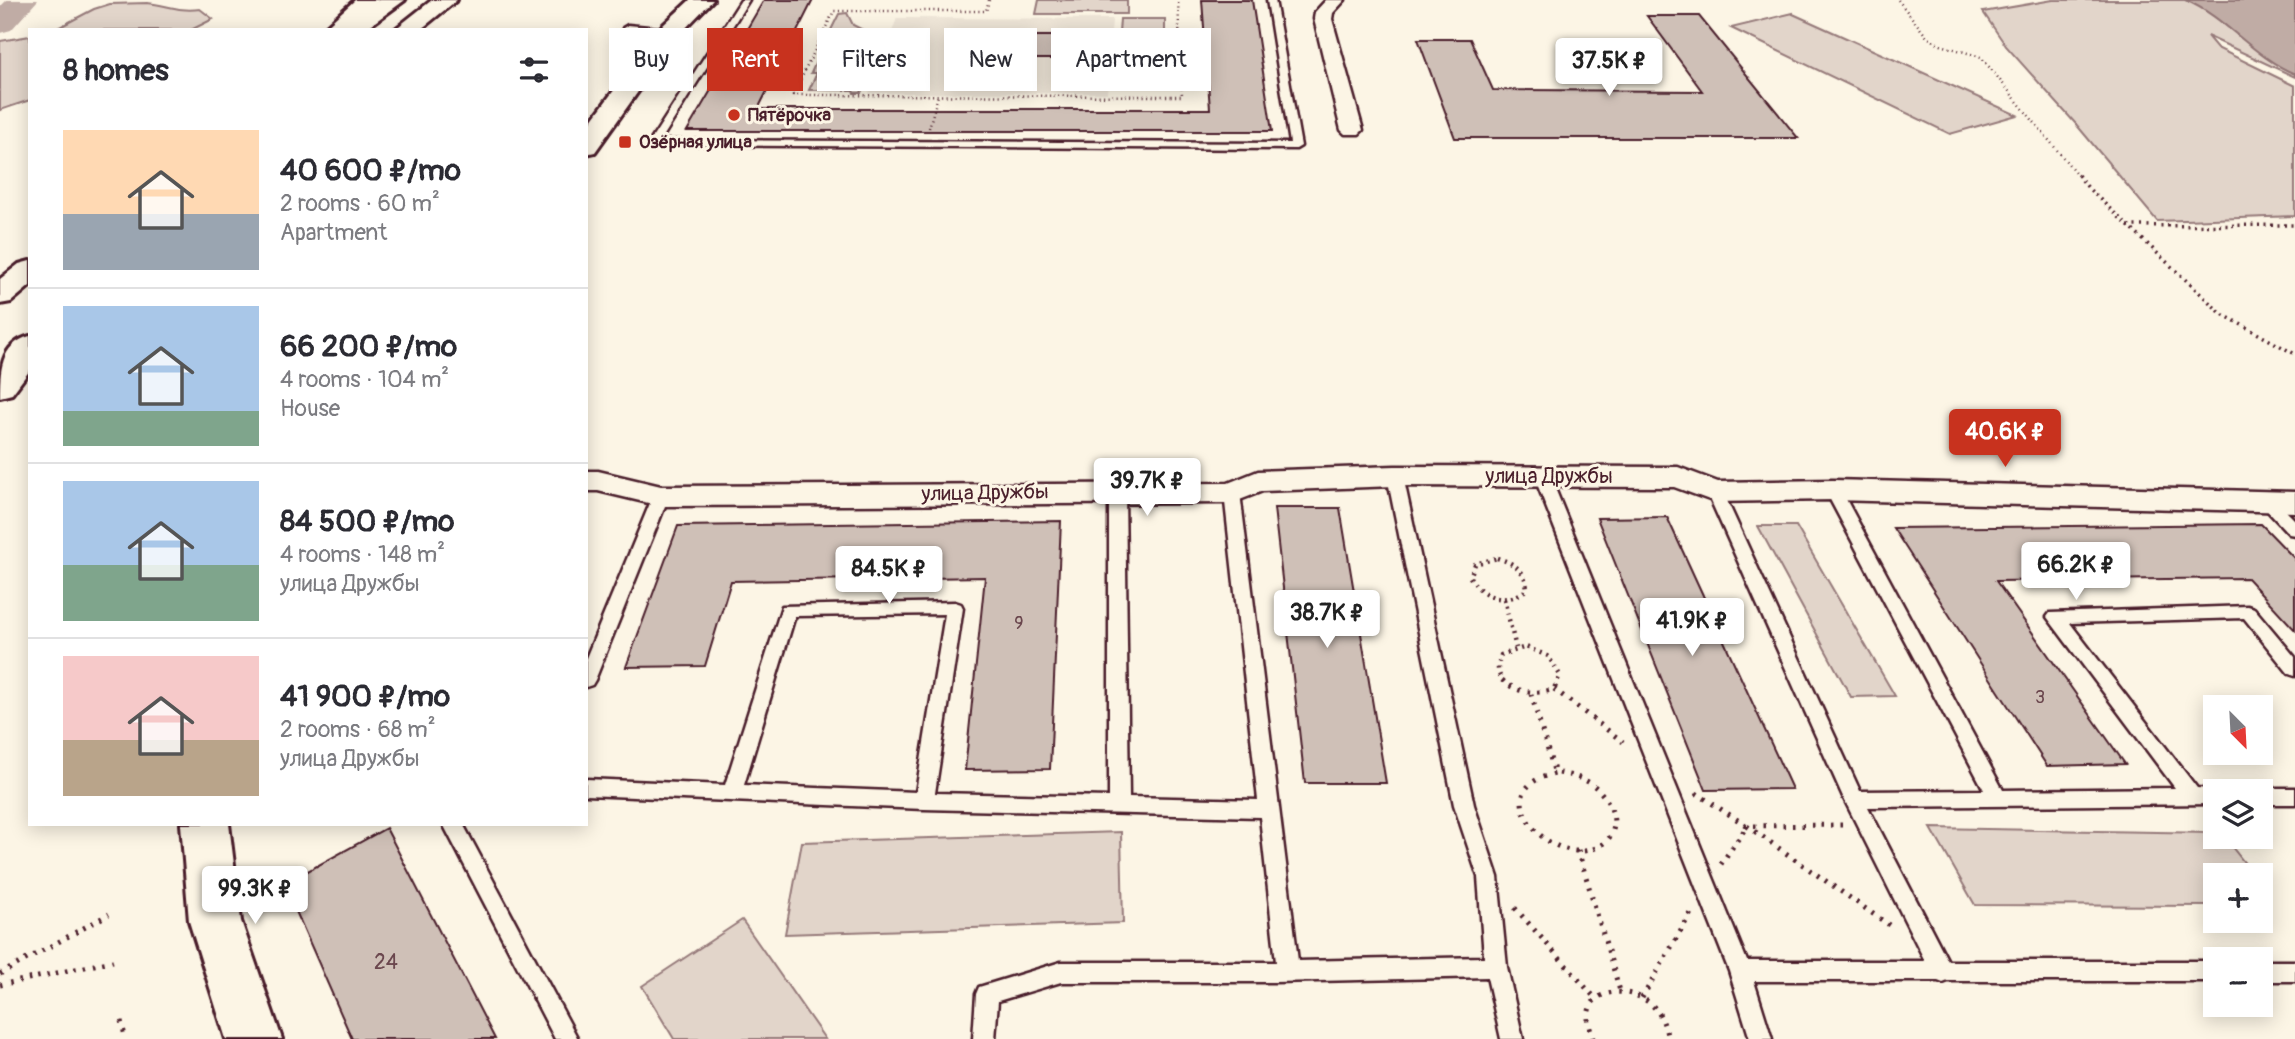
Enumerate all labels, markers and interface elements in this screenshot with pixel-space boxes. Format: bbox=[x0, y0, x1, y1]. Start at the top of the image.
chip: Buy bbox=[609, 28, 693, 91]
chip: Rent bbox=[707, 28, 803, 91]
chip: Filters bbox=[817, 28, 930, 91]
chip: New bbox=[944, 28, 1037, 91]
chip: Apartment bbox=[1051, 28, 1211, 91]
pin: 37.5K ₽ bbox=[1544, 38, 1674, 98]
text: 37.5K ₽ bbox=[1571, 46, 1647, 75]
icon: filters bbox=[515, 51, 553, 89]
text: 8 homes bbox=[63, 52, 169, 89]
place label: Пятёрочка bbox=[748, 104, 832, 127]
marker: Пятёрочка bbox=[726, 107, 742, 123]
place label: Озёрная улица bbox=[639, 131, 752, 154]
marker: Озёрная улица bbox=[617, 134, 633, 150]
text: 40 600 ₽/mo bbox=[280, 152, 461, 189]
icon: home bbox=[119, 158, 203, 242]
text: 2 rooms · 60 m² bbox=[280, 189, 440, 218]
text: Apartment bbox=[280, 218, 387, 247]
text: 66 200 ₽/mo bbox=[280, 328, 457, 365]
icon: home bbox=[119, 334, 203, 418]
text: 4 rooms · 104 m² bbox=[280, 365, 449, 394]
text: House bbox=[280, 394, 340, 423]
pin: 40.6K ₽ bbox=[1940, 410, 2070, 469]
text: 40.6K ₽ bbox=[1965, 417, 2045, 446]
pin: 39.7K ₽ bbox=[1082, 458, 1212, 518]
street label: улица Дружбы bbox=[1484, 463, 1613, 490]
text: 39.7K ₽ bbox=[1110, 466, 1184, 495]
street label: улица Дружбы bbox=[920, 478, 1049, 508]
text: 84 500 ₽/mo bbox=[280, 503, 454, 540]
icon: home bbox=[119, 509, 203, 593]
text: 4 rooms · 148 m² bbox=[280, 540, 445, 569]
pin: 66.2K ₽ bbox=[2011, 542, 2141, 602]
pin: 84.5K ₽ bbox=[824, 546, 954, 606]
text: 66.2K ₽ bbox=[2037, 550, 2115, 579]
text: 84.5K ₽ bbox=[851, 554, 927, 583]
text: улица Дружбы bbox=[280, 569, 419, 598]
pin: 38.7K ₽ bbox=[1262, 590, 1392, 650]
text: 38.7K ₽ bbox=[1290, 598, 1364, 627]
pin: 41.9K ₽ bbox=[1627, 598, 1757, 658]
text: 41.9K ₽ bbox=[1656, 606, 1728, 635]
house number: 9 bbox=[1014, 612, 1024, 635]
text: 41 900 ₽/mo bbox=[280, 678, 450, 715]
icon: home bbox=[119, 684, 203, 768]
house number: 3 bbox=[2035, 686, 2045, 709]
north arrow bbox=[2203, 695, 2273, 765]
map controls bbox=[2203, 695, 2273, 1017]
text: 2 rooms · 68 m² bbox=[280, 715, 436, 744]
text: улица Дружбы bbox=[280, 744, 419, 773]
button: layers bbox=[2203, 779, 2273, 849]
button: + bbox=[2203, 863, 2273, 933]
pin: 99.3K ₽ bbox=[190, 866, 320, 926]
text: 99.3K ₽ bbox=[218, 874, 292, 903]
button: − bbox=[2203, 947, 2273, 1017]
house number: 24 bbox=[374, 949, 398, 976]

